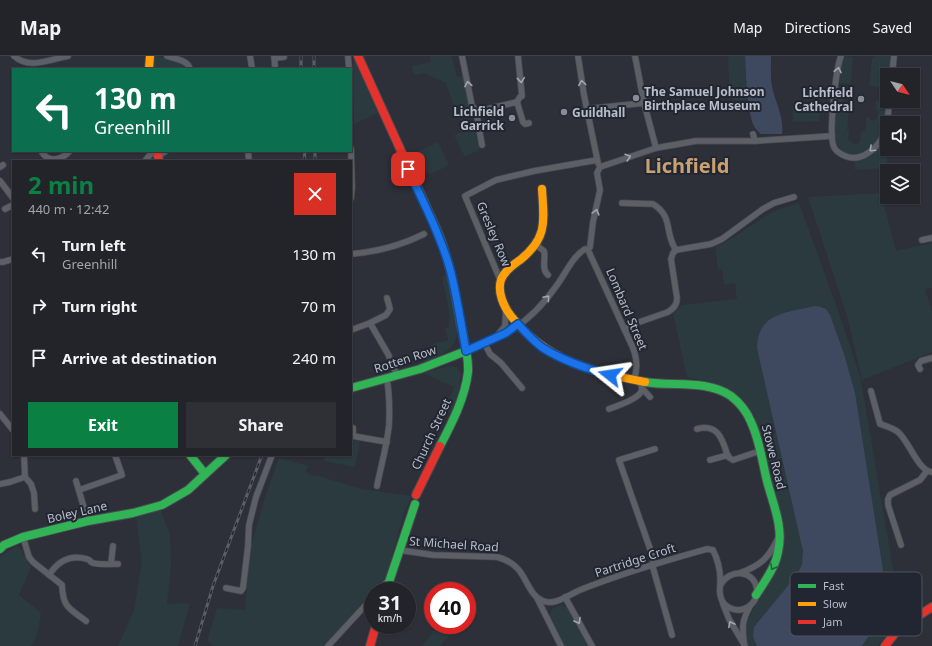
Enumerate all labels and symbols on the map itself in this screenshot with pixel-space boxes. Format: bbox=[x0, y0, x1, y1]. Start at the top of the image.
one-way arrow bbox=[833, 66, 842, 73]
north arrow bbox=[880, 68, 920, 108]
one-way arrow bbox=[516, 77, 525, 83]
one-way arrow bbox=[578, 80, 587, 86]
one-way arrow bbox=[464, 81, 472, 87]
place label: The Samuel Johnson Birthplace Museum bbox=[644, 83, 765, 114]
place label: Lichfield Cathedral bbox=[794, 84, 853, 115]
marker: The Samuel Johnson Birthplace Museum bbox=[631, 93, 641, 103]
marker: Lichfield Cathedral bbox=[856, 94, 866, 104]
place label: Lichfield Garrick bbox=[453, 103, 505, 134]
place label: Guildhall bbox=[572, 104, 625, 121]
marker: Guildhall bbox=[559, 107, 569, 117]
marker: Lichfield Garrick bbox=[507, 113, 517, 123]
one-way arrow bbox=[869, 144, 877, 152]
pin bbox=[391, 152, 425, 186]
district label: Lichfield bbox=[645, 152, 729, 179]
one-way arrow bbox=[624, 153, 631, 162]
street label: Gresley Row bbox=[473, 199, 515, 269]
one-way arrow bbox=[591, 208, 599, 215]
street label: Lombard Street bbox=[602, 265, 652, 353]
one-way arrow bbox=[542, 295, 550, 303]
street label: Rotten Row bbox=[372, 341, 439, 377]
position arrow bbox=[589, 354, 631, 396]
street label: Church Street bbox=[407, 395, 455, 472]
street label: Stowe Road bbox=[758, 423, 790, 491]
street label: Boley Lane bbox=[45, 497, 109, 527]
street label: St Michael Road bbox=[409, 532, 499, 556]
street label: Partridge Croft bbox=[592, 539, 678, 581]
one-way arrow bbox=[770, 563, 777, 570]
legend bbox=[790, 572, 922, 636]
text: Fast bbox=[823, 578, 844, 593]
speed limit sign: 40 bbox=[424, 582, 476, 634]
text: Slow bbox=[823, 596, 847, 611]
text: Jam bbox=[822, 614, 842, 629]
one-way arrow bbox=[574, 617, 581, 625]
one-way arrow bbox=[729, 621, 736, 628]

